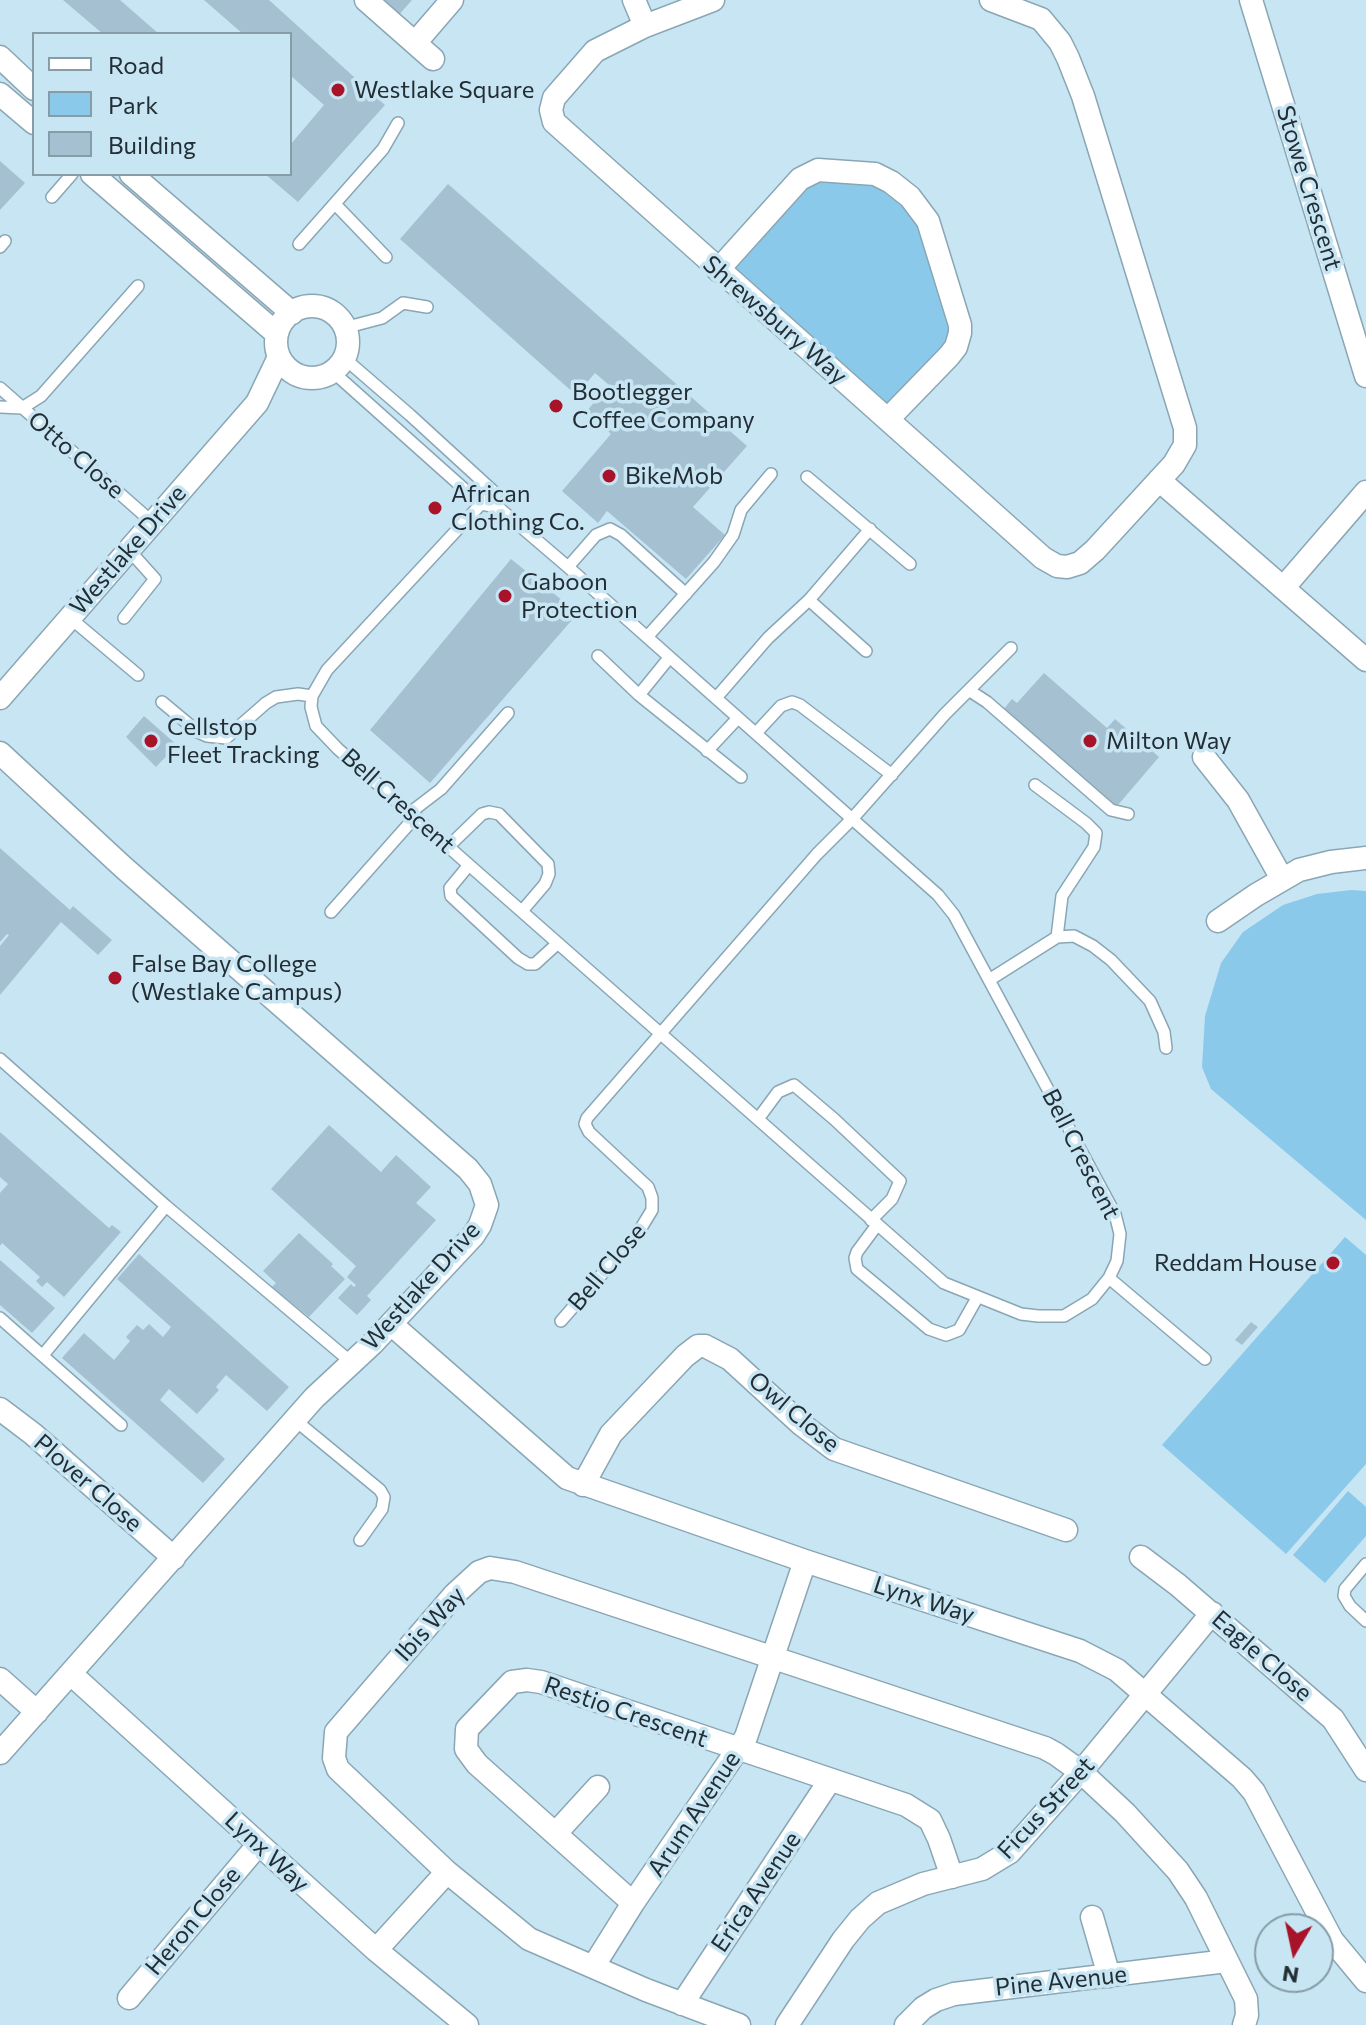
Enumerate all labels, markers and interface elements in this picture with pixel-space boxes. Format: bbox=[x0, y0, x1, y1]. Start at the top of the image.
legend bbox=[32, 32, 292, 176]
text: Road bbox=[108, 50, 164, 79]
place label: Westlake Square bbox=[354, 76, 534, 104]
marker: Westlake Square bbox=[329, 81, 347, 99]
text: Park bbox=[108, 90, 158, 119]
street label: Stowe Crescent bbox=[1270, 102, 1348, 274]
text: Building bbox=[108, 130, 196, 159]
street label: Shrewsbury Way bbox=[697, 250, 853, 390]
place label: Bootlegger Coffee Company bbox=[572, 378, 755, 434]
marker: Bootlegger Coffee Company bbox=[547, 397, 565, 415]
street label: Otto Close bbox=[22, 405, 130, 505]
place label: BikeMob bbox=[625, 462, 723, 490]
marker: BikeMob bbox=[600, 467, 618, 485]
street label: Westlake Drive bbox=[64, 479, 192, 621]
place label: African Clothing Co. bbox=[451, 480, 585, 536]
marker: African Clothing Co. bbox=[426, 499, 444, 517]
place label: Gaboon Protection bbox=[521, 568, 638, 624]
marker: Gaboon Protection bbox=[496, 587, 514, 605]
place label: Cellstop Fleet Tracking bbox=[167, 713, 320, 769]
place label: Milton Way bbox=[1106, 727, 1232, 755]
marker: Cellstop Fleet Tracking bbox=[142, 732, 160, 750]
marker: Milton Way bbox=[1081, 732, 1099, 750]
street label: Bell Crescent bbox=[336, 743, 460, 859]
place label: False Bay College (Westlake Campus) bbox=[131, 950, 342, 1006]
marker: False Bay College (Westlake Campus) bbox=[106, 969, 124, 987]
street label: Bell Crescent bbox=[1036, 1084, 1126, 1224]
street label: Westlake Drive bbox=[356, 1216, 486, 1356]
street label: Bell Close bbox=[562, 1217, 652, 1317]
place label: Reddam House bbox=[1154, 1249, 1317, 1277]
marker: Reddam House bbox=[1324, 1254, 1342, 1272]
street label: Owl Close bbox=[743, 1366, 845, 1458]
street label: Plover Close bbox=[28, 1428, 148, 1538]
street label: Lynx Way bbox=[870, 1570, 978, 1630]
street label: Ibis Way bbox=[389, 1581, 471, 1667]
street label: Eagle Close bbox=[1206, 1605, 1318, 1707]
street label: Restio Crescent bbox=[540, 1671, 712, 1753]
street label: Arum Avenue bbox=[641, 1746, 747, 1882]
street label: Ficus Street bbox=[992, 1751, 1100, 1865]
street label: Lynx Way bbox=[219, 1806, 315, 1898]
street label: Erica Avenue bbox=[705, 1826, 807, 1958]
street label: Heron Close bbox=[139, 1861, 247, 1981]
north arrow bbox=[1254, 1913, 1334, 1993]
street label: Pine Avenue bbox=[994, 1960, 1128, 2002]
text: N bbox=[1280, 1961, 1301, 1990]

